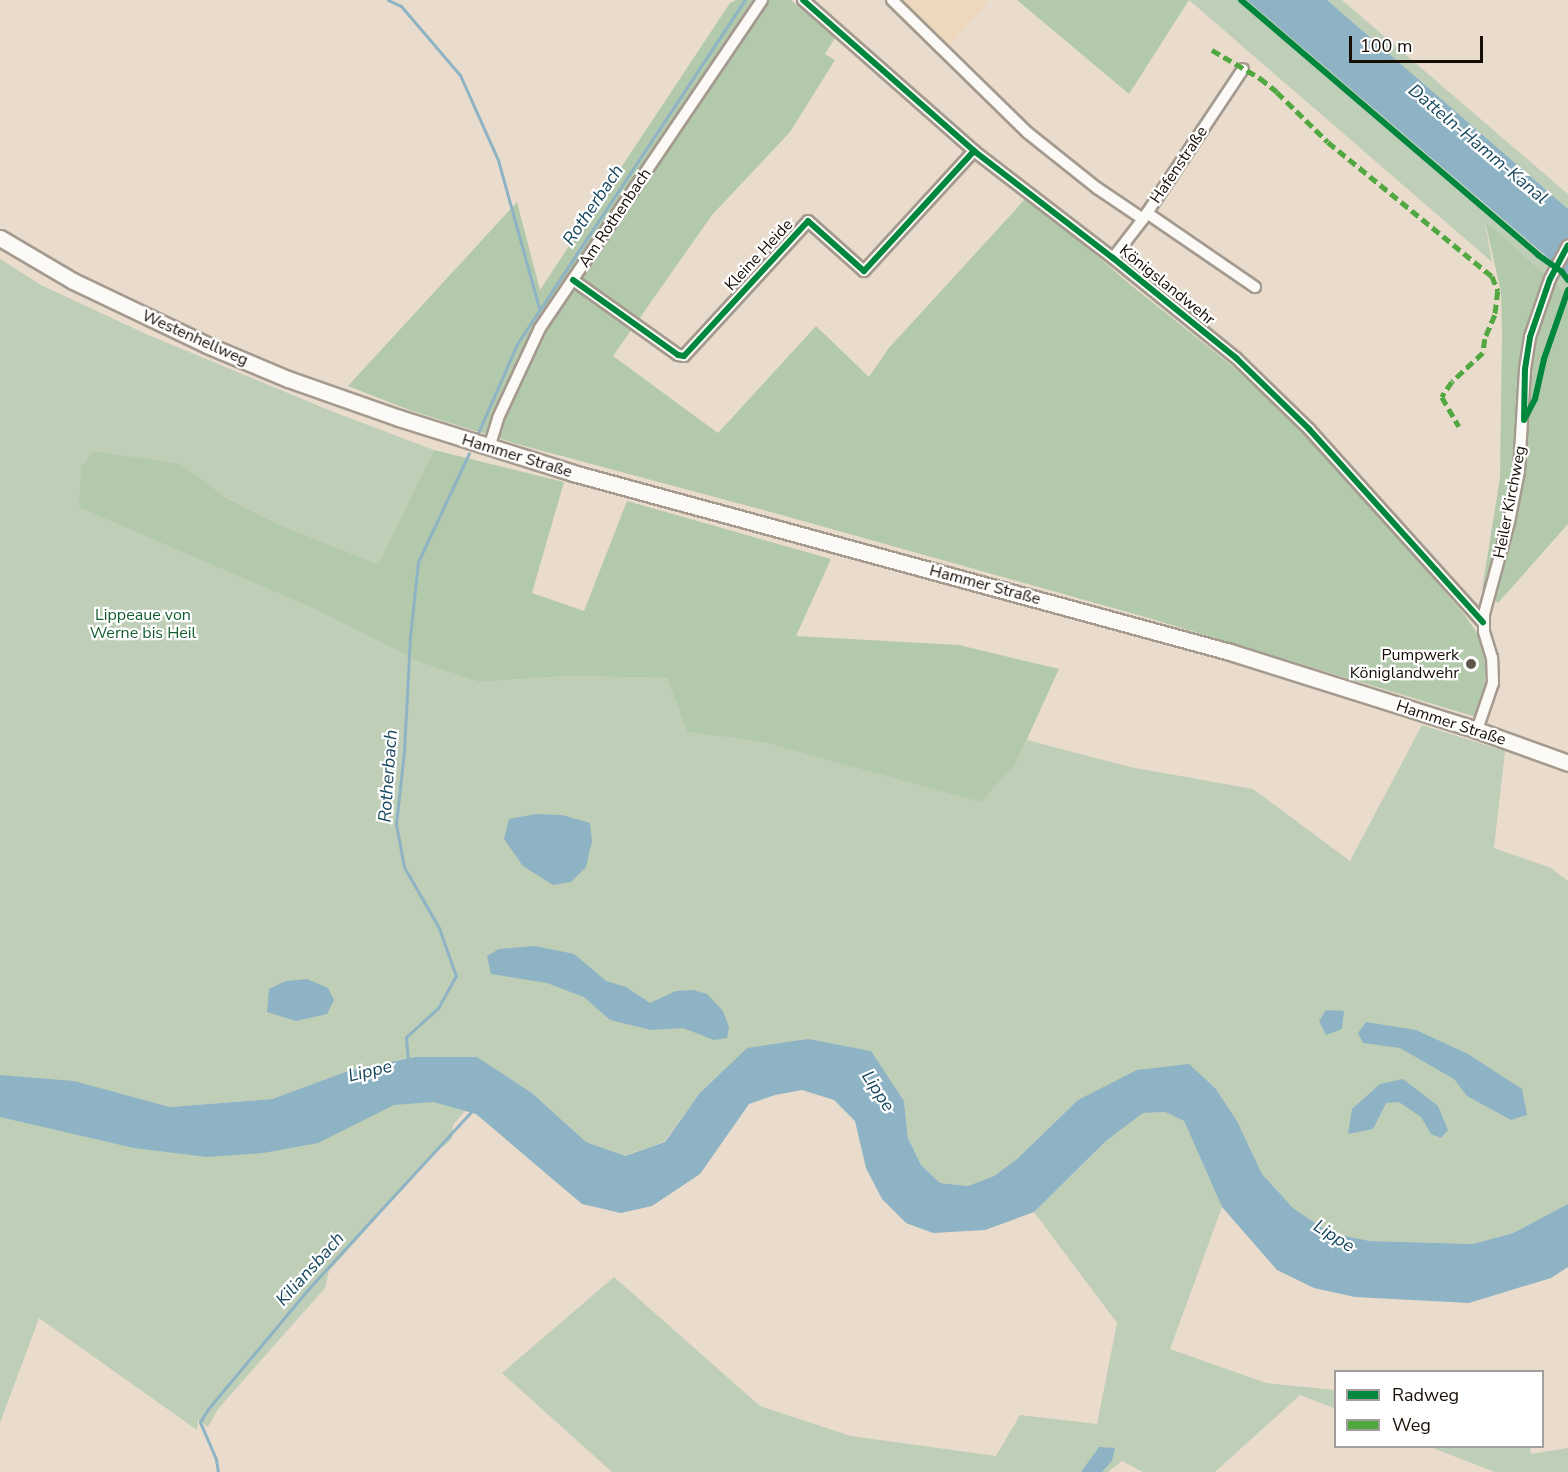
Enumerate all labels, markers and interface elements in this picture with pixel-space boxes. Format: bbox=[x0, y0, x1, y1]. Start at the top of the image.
scale bar bbox=[1352, 24, 1486, 62]
text: 100 m bbox=[1360, 34, 1412, 58]
water label: Datteln-Hamm-Kanal bbox=[1404, 79, 1552, 209]
street label: Hafenstraße bbox=[1146, 123, 1212, 207]
water label: Rotherbach bbox=[558, 160, 628, 250]
street label: Am Rothenbach bbox=[575, 165, 655, 271]
street label: Kleine Heide bbox=[721, 215, 797, 295]
street label: Königslandwehr bbox=[1116, 241, 1218, 329]
street label: Westenhellweg bbox=[139, 306, 251, 370]
street label: Hammer Straße bbox=[460, 430, 574, 482]
street label: Heiler Kirchweg bbox=[1490, 444, 1530, 560]
street label: Hammer Straße bbox=[927, 561, 1043, 609]
park label: Lippeaue von Werne bis Heil bbox=[90, 605, 196, 643]
place label: Pumpwerk Königlandwehr bbox=[1350, 645, 1459, 683]
marker: Pumpwerk Königlandwehr bbox=[1464, 657, 1478, 671]
street label: Hammer Straße bbox=[1394, 696, 1508, 750]
water label: Rotherbach bbox=[374, 729, 402, 823]
water label: Lippe bbox=[346, 1055, 394, 1087]
water label: Lippe bbox=[857, 1066, 899, 1116]
water label: Lippe bbox=[1309, 1215, 1359, 1257]
water label: Kiliansbach bbox=[271, 1228, 349, 1310]
legend bbox=[1334, 1370, 1544, 1448]
text: Radweg bbox=[1392, 1383, 1459, 1407]
text: Weg bbox=[1392, 1413, 1431, 1437]

